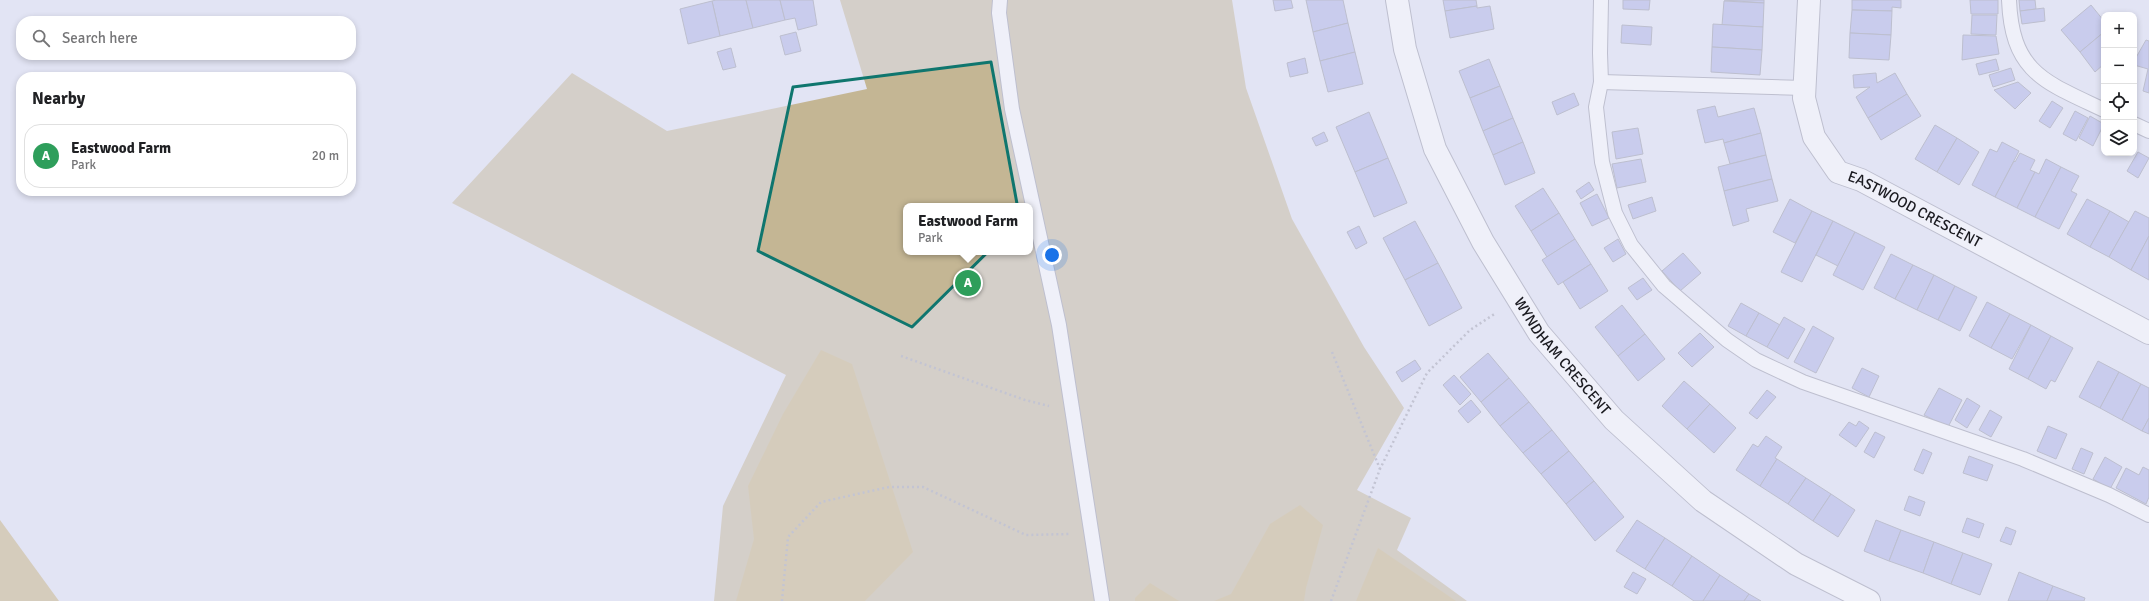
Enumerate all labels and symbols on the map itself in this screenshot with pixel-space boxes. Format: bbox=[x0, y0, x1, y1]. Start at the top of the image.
street label: EASTWOOD CRESCENT bbox=[1845, 167, 1985, 252]
your location bbox=[1042, 245, 1062, 265]
pin: A bbox=[955, 268, 981, 298]
street label: WYNDHAM CRESCENT bbox=[1510, 294, 1615, 419]

